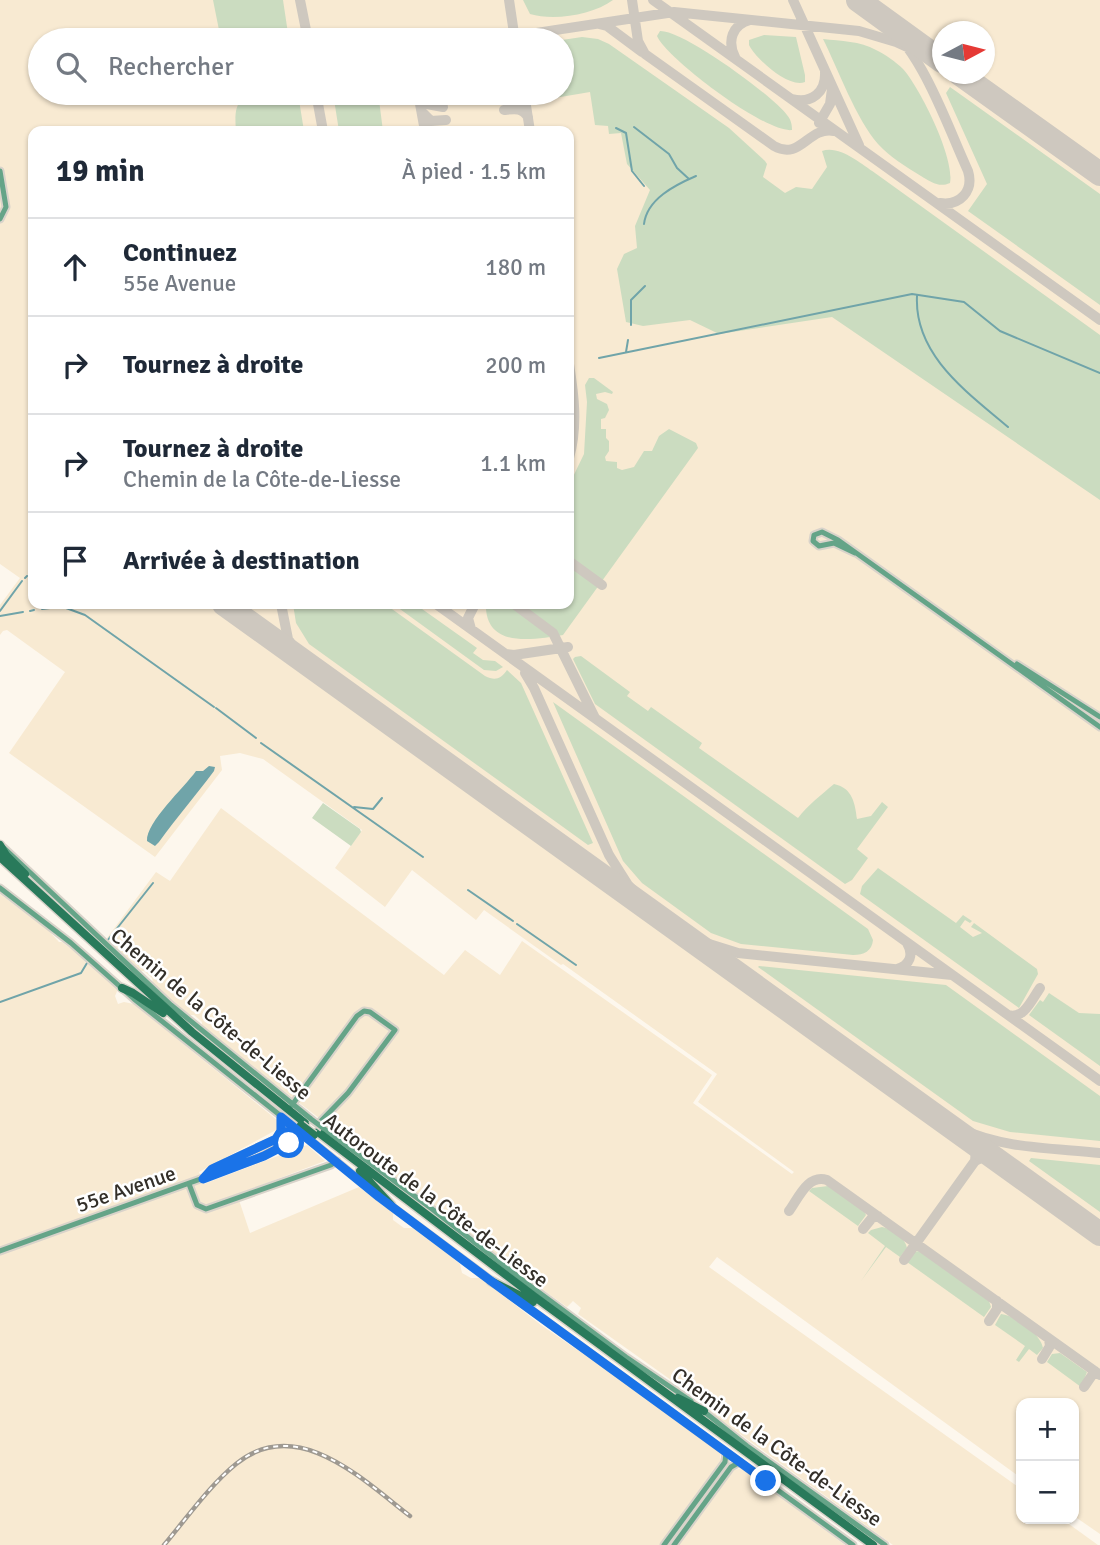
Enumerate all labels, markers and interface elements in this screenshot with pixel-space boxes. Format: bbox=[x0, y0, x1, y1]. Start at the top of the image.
north arrow bbox=[932, 21, 995, 84]
search box bbox=[28, 28, 574, 105]
icon: search bbox=[52, 48, 90, 86]
text: Rechercher bbox=[108, 51, 234, 83]
text: 19 min bbox=[56, 153, 145, 190]
text: À pied · 1.5 km bbox=[402, 157, 546, 186]
text: Continuez bbox=[123, 237, 237, 269]
icon: ahead bbox=[56, 248, 94, 286]
text: 180 m bbox=[485, 253, 546, 282]
text: 55e Avenue bbox=[123, 269, 236, 298]
icon: right bbox=[56, 346, 94, 384]
text: Tournez à droite bbox=[123, 349, 303, 381]
text: 200 m bbox=[485, 351, 546, 380]
text: Tournez à droite bbox=[123, 433, 303, 465]
icon: right bbox=[56, 444, 94, 482]
text: 1.1 km bbox=[480, 449, 546, 478]
text: Chemin de la Côte-de-Liesse bbox=[123, 465, 401, 494]
icon: arrive bbox=[56, 542, 94, 580]
text: Arrivée à destination bbox=[123, 545, 360, 577]
street label: Chemin de la Côte-de-Liesse bbox=[105, 922, 317, 1106]
street label: Autoroute de la Côte-de-Liesse bbox=[318, 1107, 554, 1293]
route start bbox=[273, 1127, 304, 1158]
street label: 55e Avenue bbox=[73, 1160, 179, 1218]
street label: Chemin de la Côte-de-Liesse bbox=[667, 1362, 887, 1532]
map controls bbox=[1016, 1398, 1079, 1524]
button: + bbox=[1016, 1398, 1079, 1461]
button: − bbox=[1016, 1461, 1079, 1524]
route end bbox=[750, 1465, 781, 1496]

